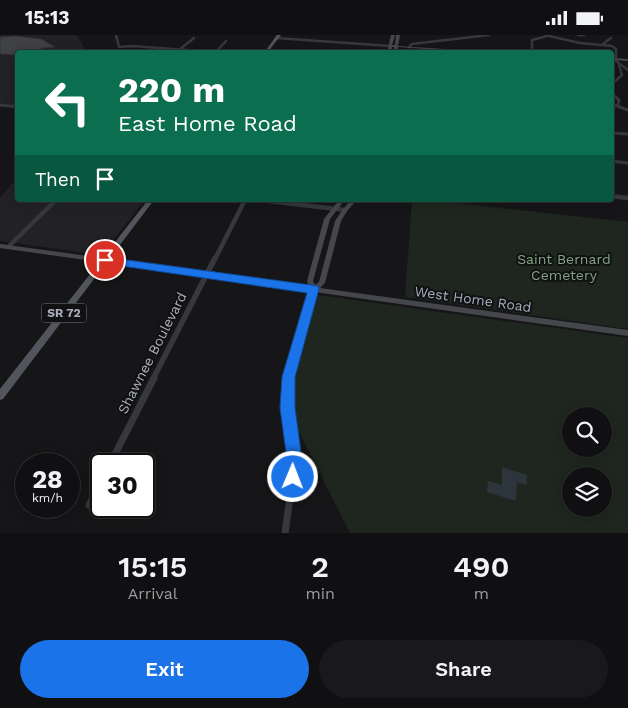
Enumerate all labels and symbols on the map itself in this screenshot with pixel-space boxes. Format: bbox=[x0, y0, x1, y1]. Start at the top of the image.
pin bbox=[84, 239, 126, 281]
park label: Saint Bernard Cemetery bbox=[517, 251, 611, 283]
street label: West Home Road bbox=[413, 283, 533, 315]
street label: Shawnee Boulevard bbox=[114, 290, 190, 416]
road number: SR 72 bbox=[42, 303, 86, 323]
position arrow bbox=[266, 450, 318, 502]
speed limit sign: 30 bbox=[90, 453, 155, 518]

